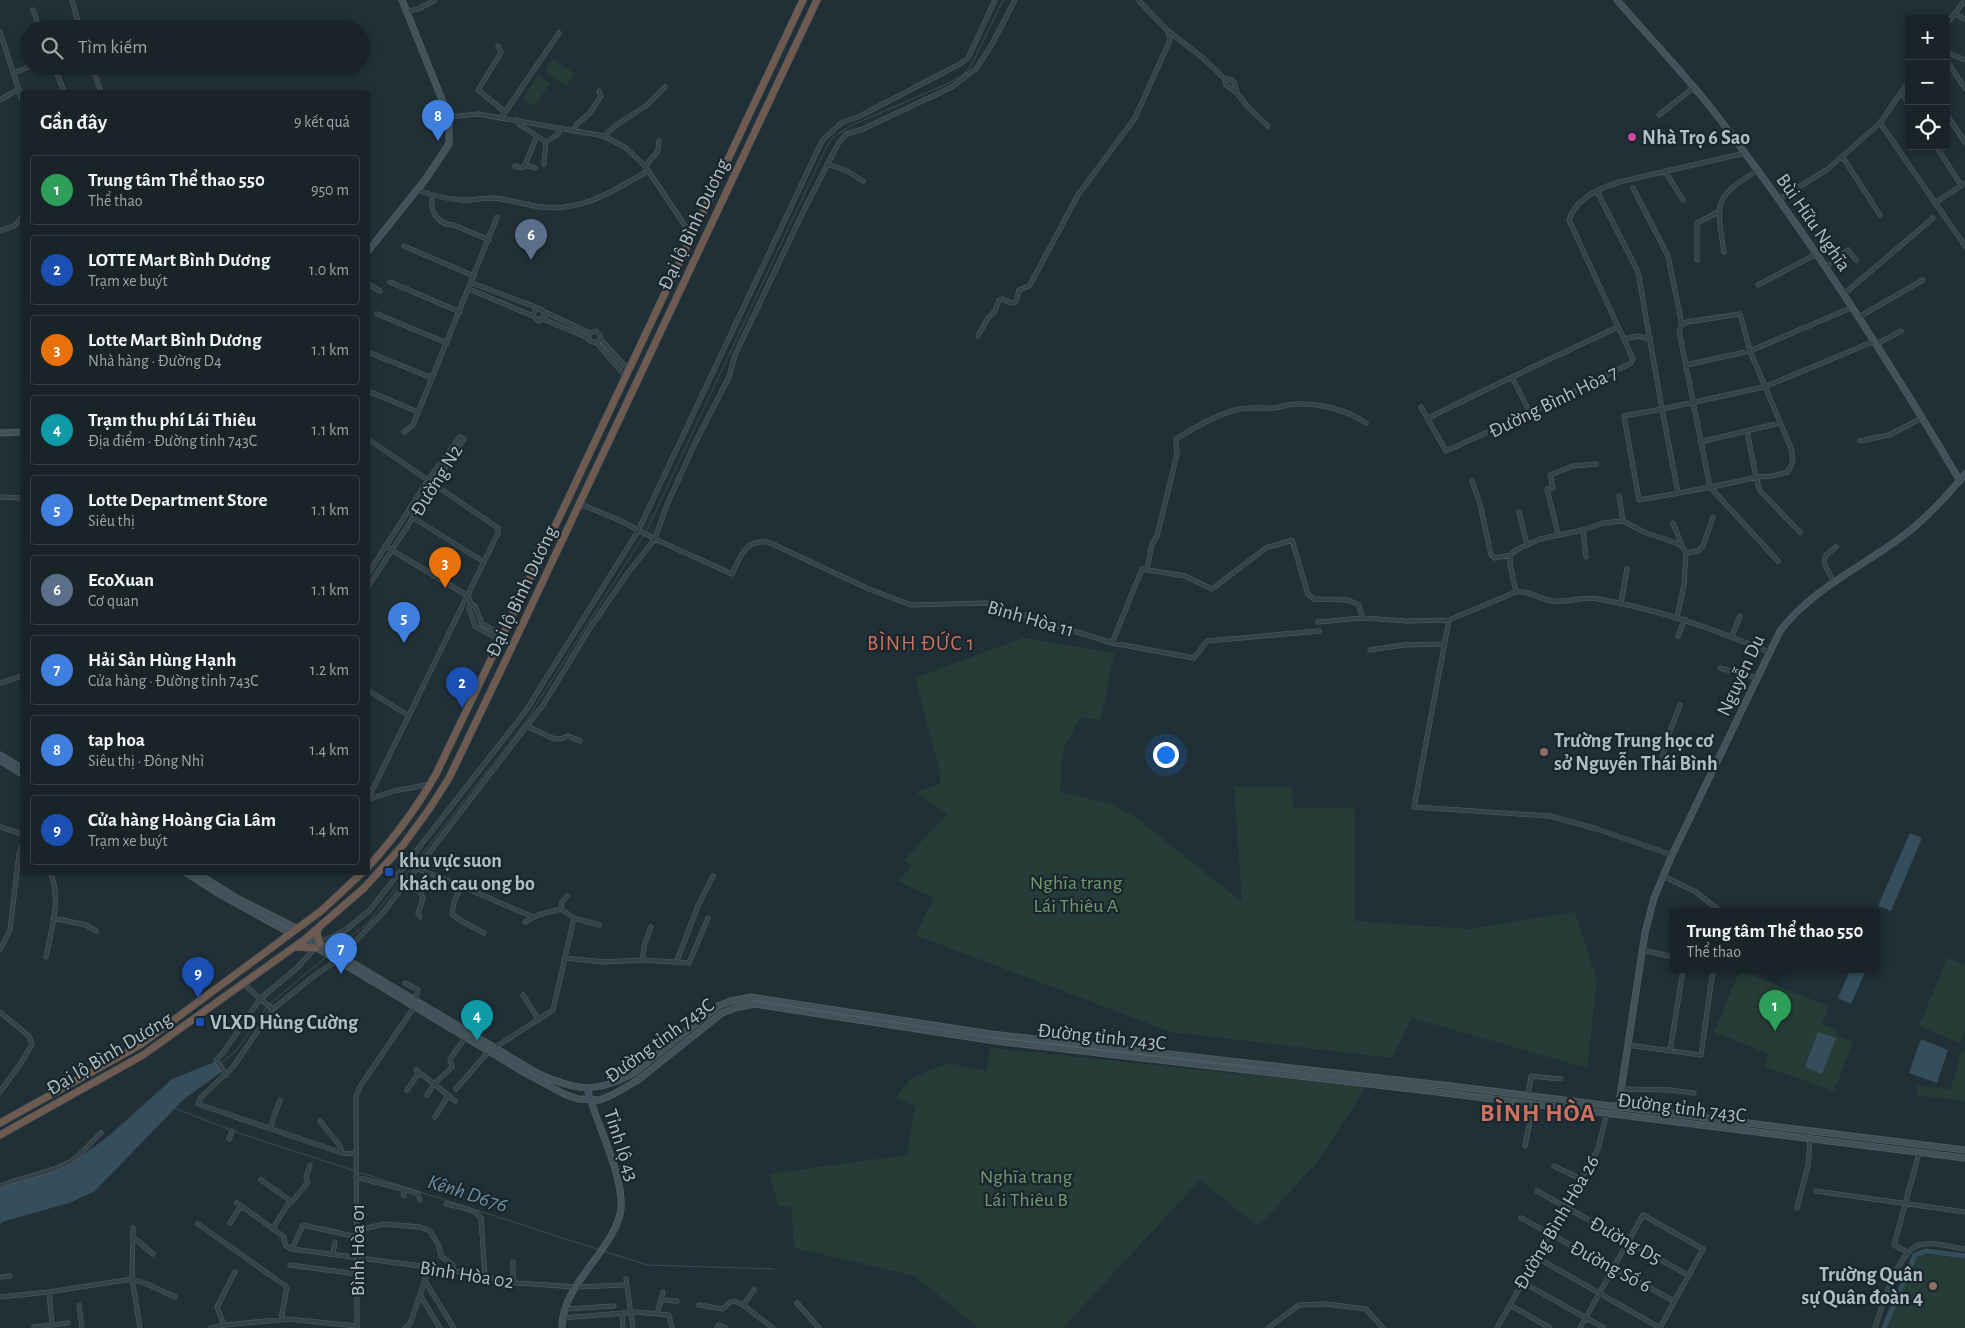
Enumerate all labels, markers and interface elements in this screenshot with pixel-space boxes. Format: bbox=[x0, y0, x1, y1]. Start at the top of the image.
map controls bbox=[1905, 15, 1950, 150]
button: + bbox=[1905, 15, 1950, 60]
search box bbox=[20, 20, 370, 75]
icon: search bbox=[38, 34, 66, 62]
text: Tìm kiếm bbox=[78, 38, 147, 57]
button: − bbox=[1905, 60, 1950, 105]
pin: 8 bbox=[422, 100, 454, 141]
button: locate bbox=[1905, 105, 1950, 150]
text: Gần đây bbox=[40, 112, 107, 133]
text: 9 kết quả bbox=[294, 114, 350, 130]
place label: Nhà Trọ 6 Sao bbox=[1642, 128, 1750, 148]
marker: Nhà Trọ 6 Sao bbox=[1626, 131, 1638, 143]
street label: Đại lộ Bình Dương bbox=[655, 155, 733, 293]
street label: Bùi Hữu Nghĩa bbox=[1772, 170, 1854, 275]
text: Trung tâm Thể thao 550 bbox=[88, 171, 265, 190]
text: 1 bbox=[54, 182, 60, 198]
text: 950 m bbox=[311, 182, 349, 198]
text: Thể thao bbox=[88, 193, 143, 209]
pin: 6 bbox=[515, 219, 547, 260]
text: LOTTE Mart Bình Dương bbox=[88, 251, 270, 270]
text: 2 bbox=[53, 262, 61, 278]
text: 1.0 km bbox=[309, 262, 349, 278]
text: Trạm xe buýt bbox=[88, 273, 168, 289]
text: Lotte Mart Bình Dương bbox=[88, 331, 261, 350]
text: 3 bbox=[54, 342, 60, 358]
text: 1.1 km bbox=[312, 342, 349, 358]
text: Nhà hàng · Đường D4 bbox=[88, 353, 222, 369]
street label: Đường Bình Hòa 7 bbox=[1486, 362, 1621, 442]
text: Trạm thu phí Lái Thiêu bbox=[88, 411, 256, 430]
text: 4 bbox=[53, 422, 61, 438]
text: 1.1 km bbox=[312, 422, 349, 438]
text: Địa điểm · Đường tỉnh 743C bbox=[88, 433, 257, 449]
street label: Đường N2 bbox=[407, 441, 467, 520]
text: Lotte Department Store bbox=[88, 491, 268, 510]
text: 5 bbox=[54, 502, 60, 518]
text: 1.1 km bbox=[312, 502, 349, 518]
text: Siêu thị bbox=[88, 513, 135, 529]
street label: Đại lộ Bình Dương bbox=[483, 522, 561, 660]
pin: 3 bbox=[429, 547, 461, 588]
text: EcoXuan bbox=[88, 571, 154, 590]
text: 6 bbox=[53, 582, 61, 598]
text: 1.1 km bbox=[312, 582, 349, 598]
text: Cơ quan bbox=[88, 593, 139, 609]
street label: Bình Hòa 11 bbox=[985, 597, 1076, 641]
pin: 5 bbox=[388, 602, 420, 643]
district label: BÌNH ĐỨC 1 bbox=[867, 631, 975, 654]
street label: Nguyễn Du bbox=[1713, 632, 1768, 719]
text: Hải Sản Hùng Hạnh bbox=[88, 651, 236, 670]
text: 7 bbox=[54, 662, 60, 678]
text: 1.2 km bbox=[310, 662, 349, 678]
pin: 2 bbox=[446, 667, 478, 708]
text: Cửa hàng · Đường tỉnh 743C bbox=[88, 673, 259, 689]
text: tap hoa bbox=[88, 731, 145, 750]
place label: Trường Trung học cơ sở Nguyễn Thái Bình bbox=[1554, 731, 1718, 774]
text: 8 bbox=[53, 742, 61, 758]
text: 1.4 km bbox=[309, 742, 349, 758]
your location bbox=[1153, 742, 1179, 768]
marker: Trường Trung học cơ sở Nguyễn Thái Bình bbox=[1538, 746, 1550, 758]
text: Siêu thị · Đông Nhì bbox=[88, 753, 204, 769]
text: Cửa hàng Hoàng Gia Lâm bbox=[88, 811, 276, 830]
text: 9 bbox=[53, 822, 61, 838]
text: 1.4 km bbox=[309, 822, 349, 838]
text: Trạm xe buýt bbox=[88, 833, 168, 849]
place label: khu vực suon khách cau ong bo bbox=[399, 851, 535, 894]
marker: khu vực suon khách cau ong bo bbox=[383, 866, 395, 878]
park label: Nghĩa trang Lái Thiêu A bbox=[1030, 873, 1122, 916]
popup bbox=[1670, 908, 1880, 973]
text: Trung tâm Thể thao 550 bbox=[1687, 922, 1863, 941]
pin: 7 bbox=[325, 933, 357, 974]
text: Thể thao bbox=[1687, 944, 1741, 960]
pin: 9 bbox=[182, 957, 214, 998]
pin: 1 bbox=[1759, 990, 1791, 1031]
street label: Đường tỉnh 743C bbox=[601, 995, 718, 1087]
pin: 4 bbox=[461, 1000, 493, 1041]
street label: Đại lộ Bình Dương bbox=[43, 1009, 176, 1099]
place label: VLXD Hùng Cường bbox=[210, 1013, 359, 1033]
marker: VLXD Hùng Cường bbox=[194, 1016, 206, 1028]
street label: Đường tỉnh 743C bbox=[1037, 1020, 1167, 1054]
street label: Đường tỉnh 743C bbox=[1617, 1090, 1747, 1126]
district label: BÌNH HÒA bbox=[1480, 1098, 1596, 1126]
street label: Tỉnh lộ 43 bbox=[600, 1107, 642, 1184]
street label: Đường Bình Hòa 26 bbox=[1510, 1152, 1603, 1293]
park label: Nghĩa trang Lái Thiêu B bbox=[980, 1167, 1072, 1210]
water label: Kênh D676 bbox=[425, 1171, 511, 1216]
street label: Bình Hòa 01 bbox=[348, 1204, 368, 1296]
street label: Đường D5 bbox=[1586, 1213, 1665, 1269]
street label: Đường Số 6 bbox=[1567, 1237, 1654, 1297]
street label: Bình Hòa 02 bbox=[418, 1258, 515, 1292]
place label: Trường Quân sự Quân đoàn 4 bbox=[1802, 1265, 1923, 1309]
marker: Trường Quân sự Quân đoàn 4 bbox=[1927, 1280, 1939, 1292]

